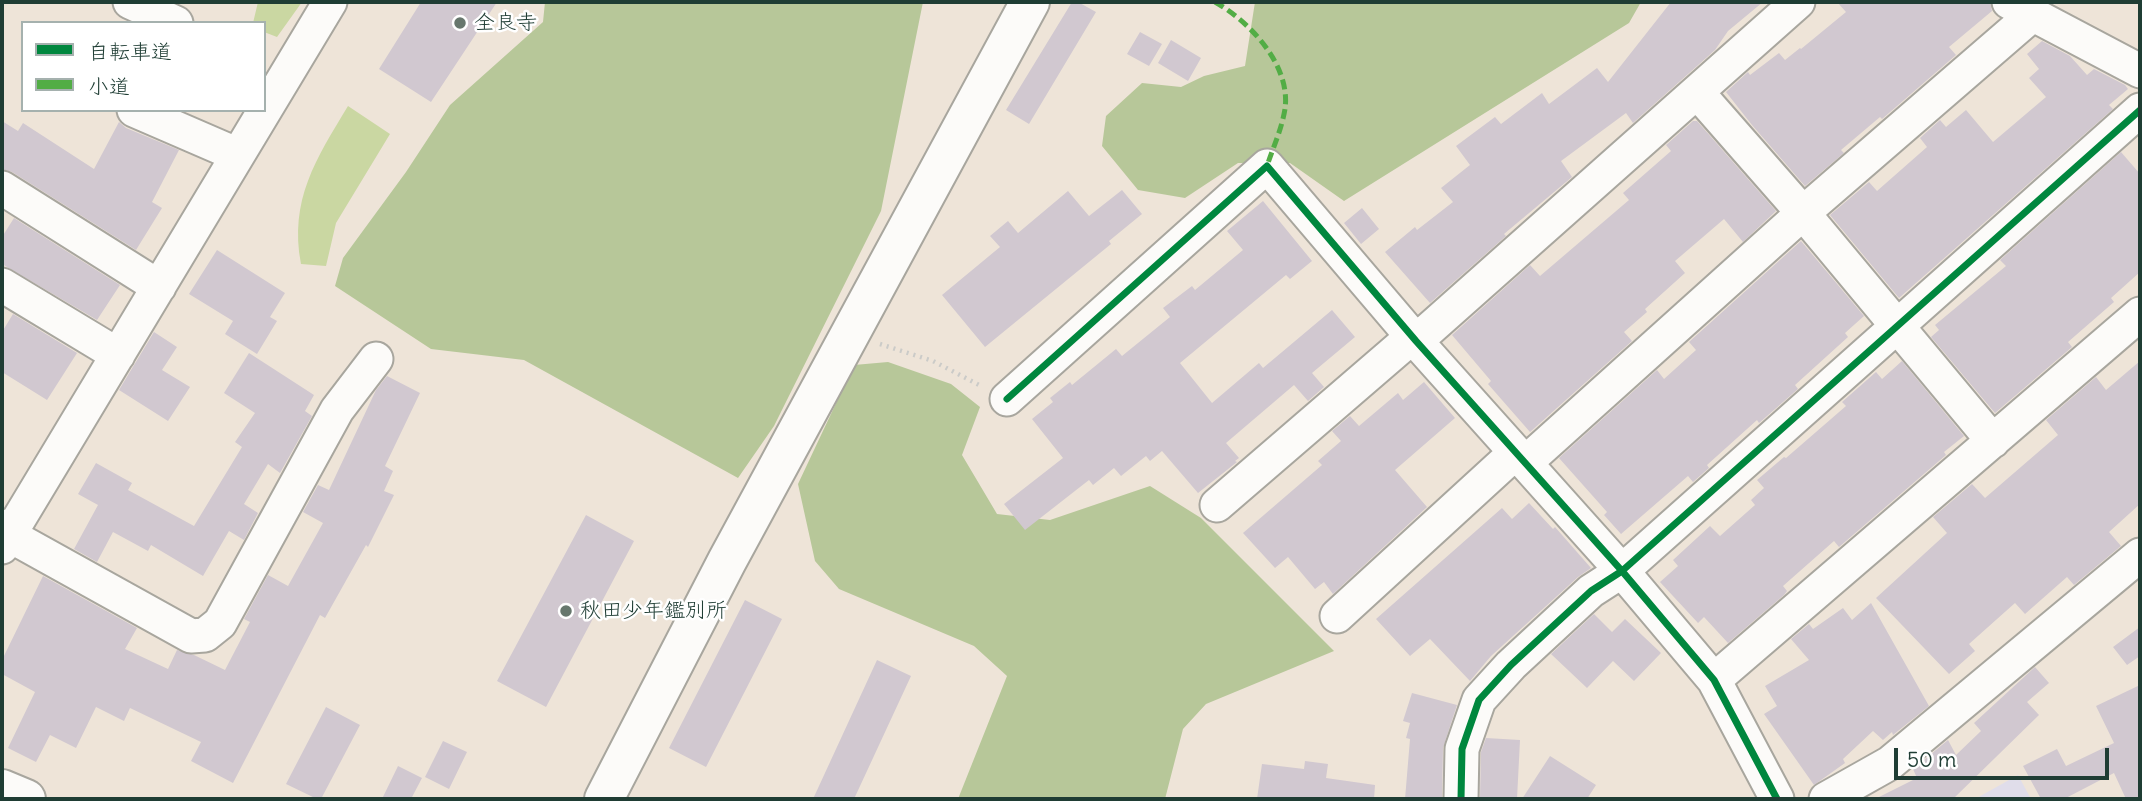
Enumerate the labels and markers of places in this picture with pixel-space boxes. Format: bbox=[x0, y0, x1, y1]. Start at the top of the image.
place label: 全良寺 bbox=[474, 10, 537, 36]
marker: 全良寺 bbox=[452, 15, 468, 31]
place label: 秋田少年鑑別所 bbox=[580, 598, 727, 624]
marker: 秋田少年鑑別所 bbox=[558, 603, 574, 619]

